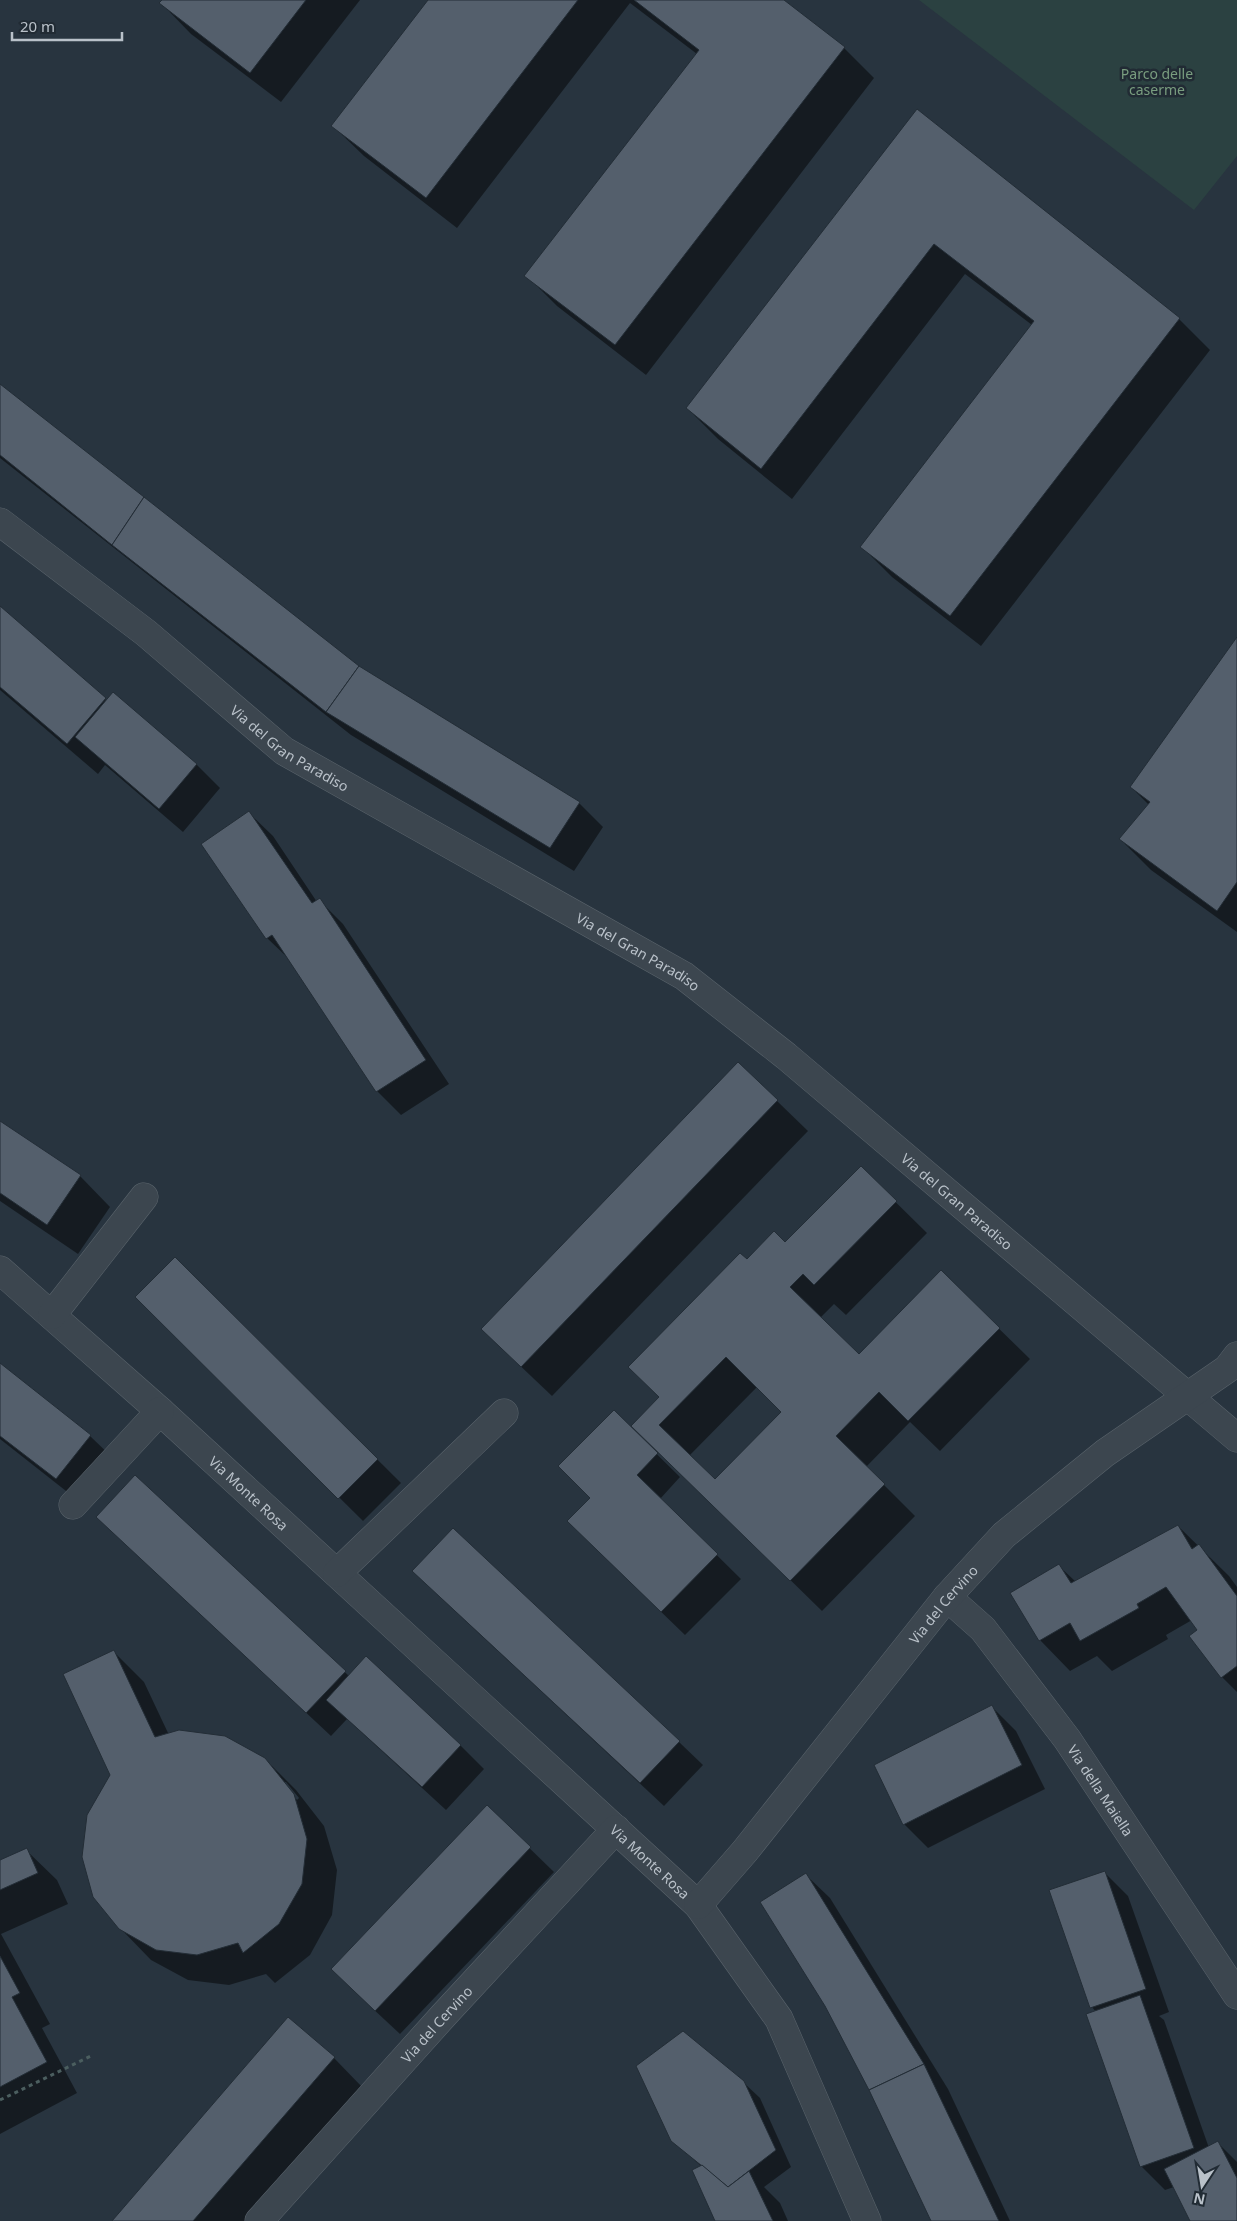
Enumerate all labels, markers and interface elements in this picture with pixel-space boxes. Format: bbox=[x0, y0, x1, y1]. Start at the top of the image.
scale bar bbox=[12, 10, 122, 42]
text: 20 m bbox=[20, 16, 55, 36]
park label: Parco delle caserme bbox=[1121, 64, 1193, 99]
street label: Via del Gran Paradiso bbox=[227, 700, 352, 795]
street label: Via del Gran Paradiso bbox=[573, 908, 704, 995]
street label: Via del Gran Paradiso bbox=[898, 1148, 1017, 1254]
street label: Via Monte Rosa bbox=[205, 1451, 293, 1534]
street label: Via del Cervino bbox=[904, 1561, 982, 1648]
street label: Via della Maiella bbox=[1064, 1741, 1138, 1840]
street label: Via Monte Rosa bbox=[606, 1820, 694, 1903]
street label: Via del Cervino bbox=[396, 1981, 476, 2067]
north arrow bbox=[1177, 2161, 1227, 2211]
text: N bbox=[1192, 2189, 1207, 2210]

